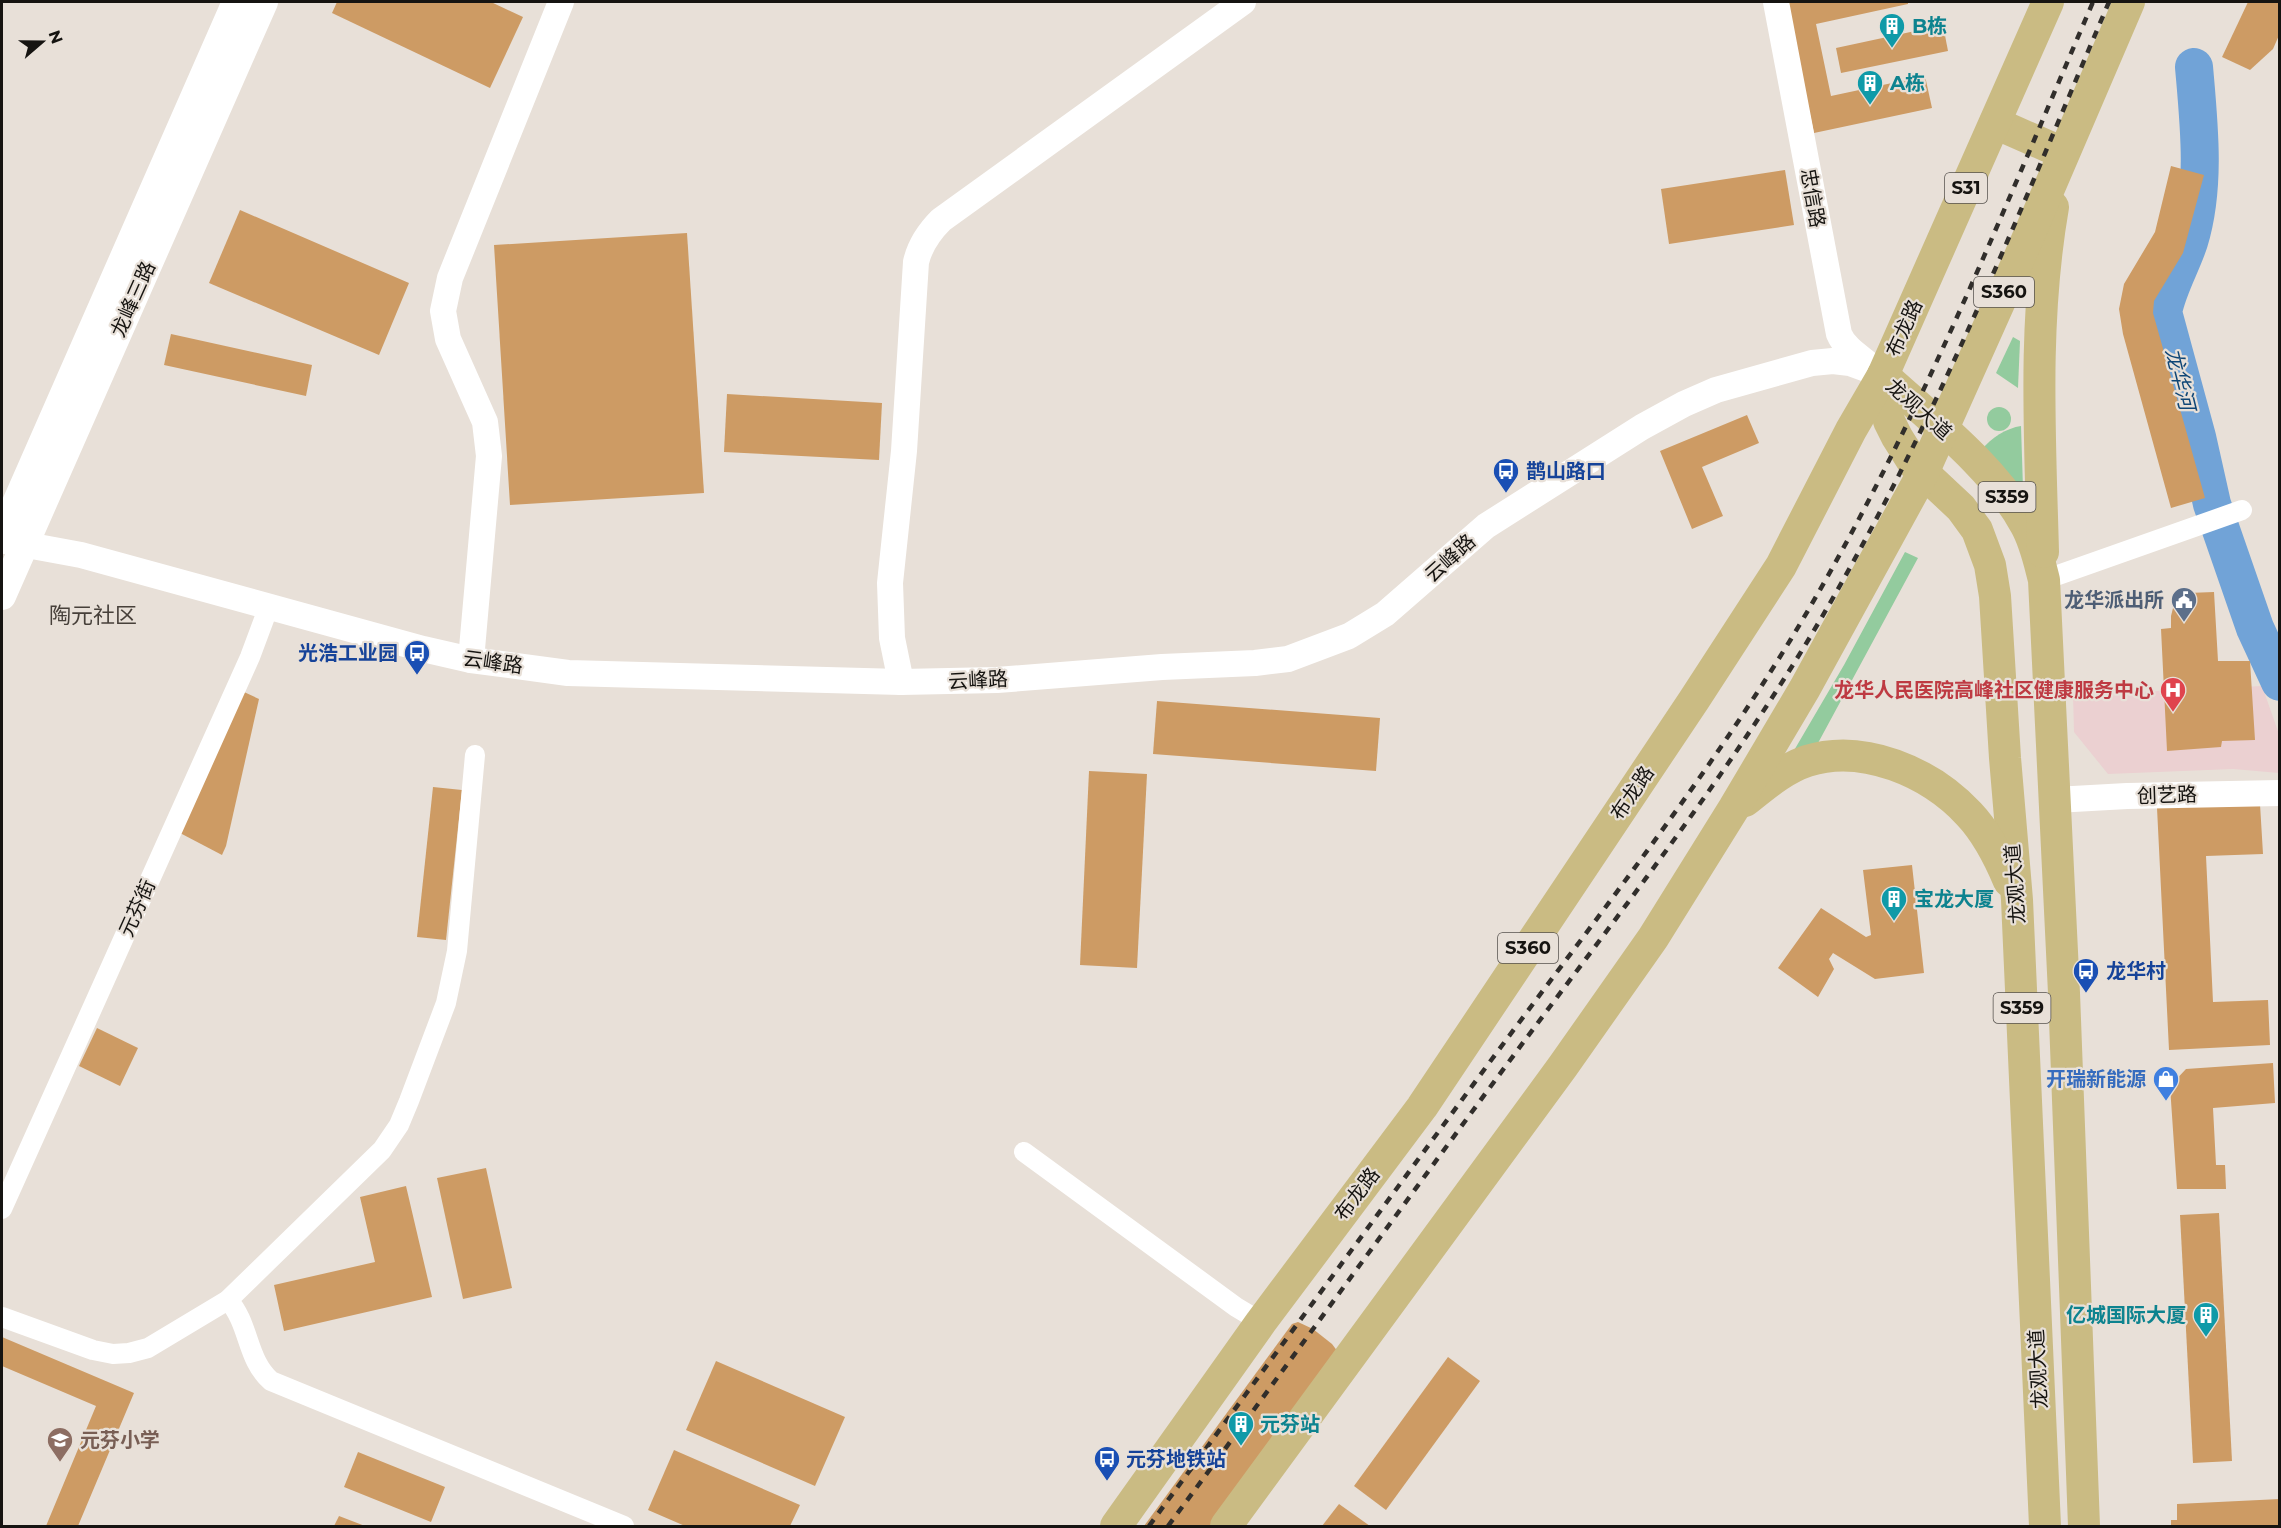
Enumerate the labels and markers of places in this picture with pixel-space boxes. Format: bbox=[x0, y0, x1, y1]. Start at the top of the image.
building icon: B栋 bbox=[1877, 11, 1907, 49]
place label: B栋 bbox=[1912, 14, 1947, 38]
building icon: A栋 bbox=[1855, 68, 1885, 106]
place label: A栋 bbox=[1889, 71, 1925, 95]
bus stop icon: 鹊山路口 bbox=[1491, 456, 1521, 494]
place label: 鹊山路口 bbox=[1526, 459, 1606, 483]
public building icon: 龙华派出所 bbox=[2169, 585, 2199, 623]
place label: 龙华派出所 bbox=[2064, 588, 2164, 612]
bus stop icon: 光浩工业园 bbox=[402, 638, 432, 676]
place label: 光浩工业园 bbox=[298, 641, 398, 665]
hospital icon: 龙华人民医院高峰社区健康服务中心 bbox=[2158, 675, 2188, 713]
place label: 龙华人民医院高峰社区健康服务中心 bbox=[1834, 678, 2154, 702]
building icon: 宝龙大厦 bbox=[1879, 884, 1909, 922]
place label: 宝龙大厦 bbox=[1914, 887, 1994, 911]
bus stop icon: 龙华村 bbox=[2071, 956, 2101, 994]
place label: 龙华村 bbox=[2106, 959, 2166, 983]
shop icon: 开瑞新能源 bbox=[2151, 1064, 2181, 1102]
place label: 开瑞新能源 bbox=[2046, 1067, 2146, 1091]
building icon: 亿城国际大厦 bbox=[2191, 1300, 2221, 1338]
place label: 亿城国际大厦 bbox=[2066, 1303, 2186, 1327]
building icon: 元芬站 bbox=[1226, 1409, 1256, 1447]
place label: 元芬站 bbox=[1260, 1412, 1320, 1436]
school or university icon: 元芬小学 bbox=[45, 1425, 75, 1463]
place label: 元芬小学 bbox=[80, 1428, 160, 1452]
bus stop icon: 元芬地铁站 bbox=[1092, 1444, 1122, 1482]
place label: 元芬地铁站 bbox=[1126, 1447, 1226, 1471]

